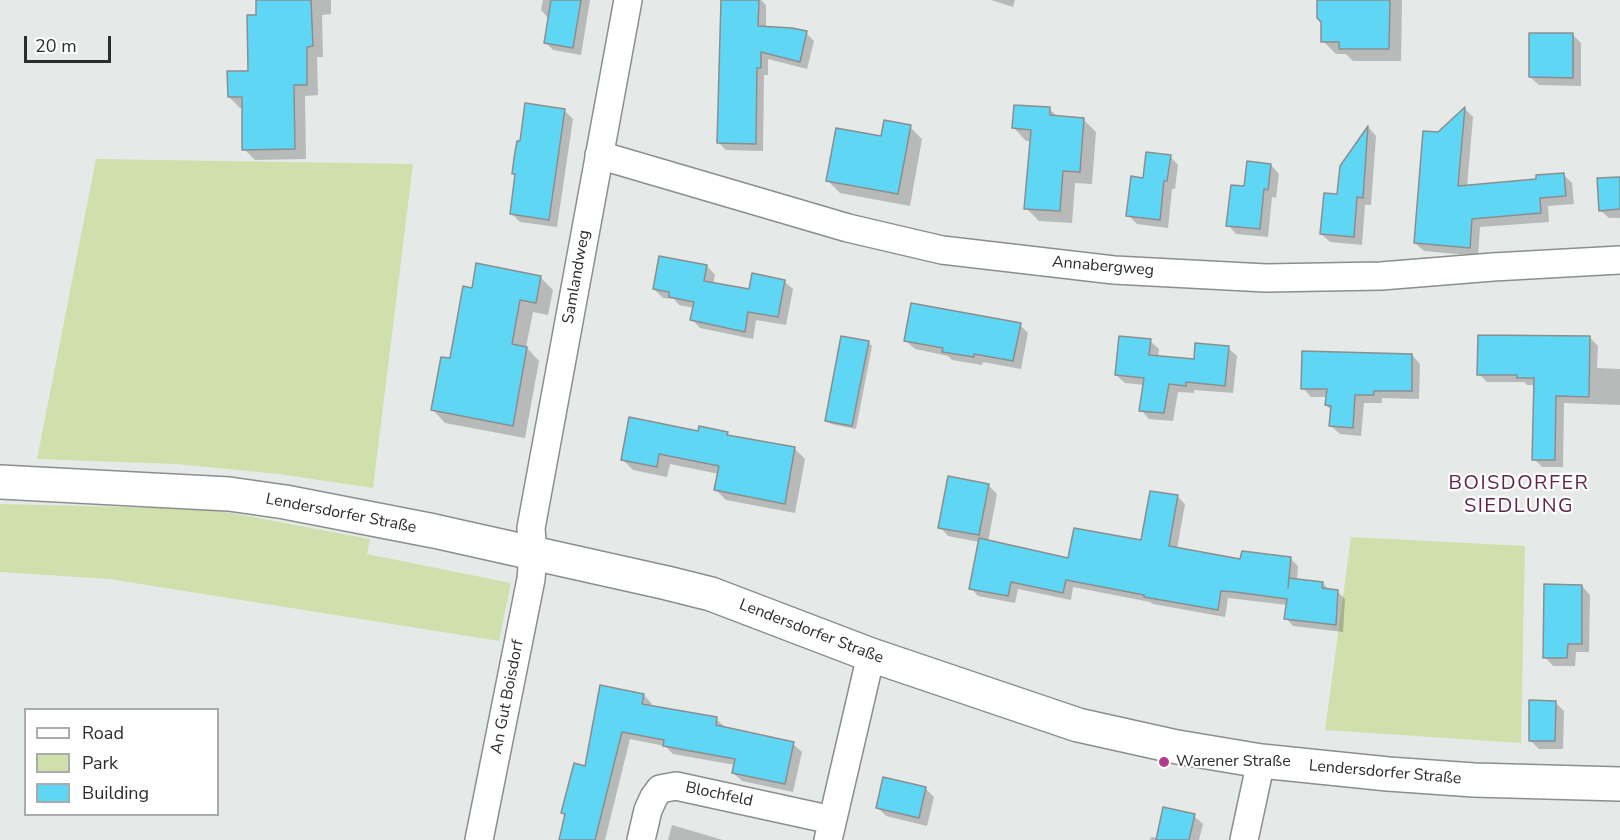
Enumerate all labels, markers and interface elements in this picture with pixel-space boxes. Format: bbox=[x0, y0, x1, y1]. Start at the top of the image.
scale bar bbox=[27, 24, 114, 62]
text: 20 m bbox=[35, 34, 77, 58]
street label: Samlandweg bbox=[559, 229, 595, 325]
street label: Annabergweg bbox=[1051, 253, 1155, 281]
district label: BOISDORFER SIEDLUNG bbox=[1449, 472, 1589, 519]
street label: Lendersdorfer Straße bbox=[264, 490, 418, 538]
street label: Lendersdorfer Straße bbox=[736, 596, 886, 668]
street label: An Gut Boisdorf bbox=[488, 638, 528, 756]
legend bbox=[24, 708, 219, 816]
text: Road bbox=[82, 721, 124, 745]
text: Park bbox=[82, 751, 118, 775]
place label: Warener Straße bbox=[1176, 752, 1291, 772]
marker: Warener Straße bbox=[1157, 755, 1171, 769]
street label: Lendersdorfer Straße bbox=[1308, 757, 1462, 789]
street label: Blochfeld bbox=[684, 778, 754, 812]
text: Building bbox=[82, 781, 149, 805]

